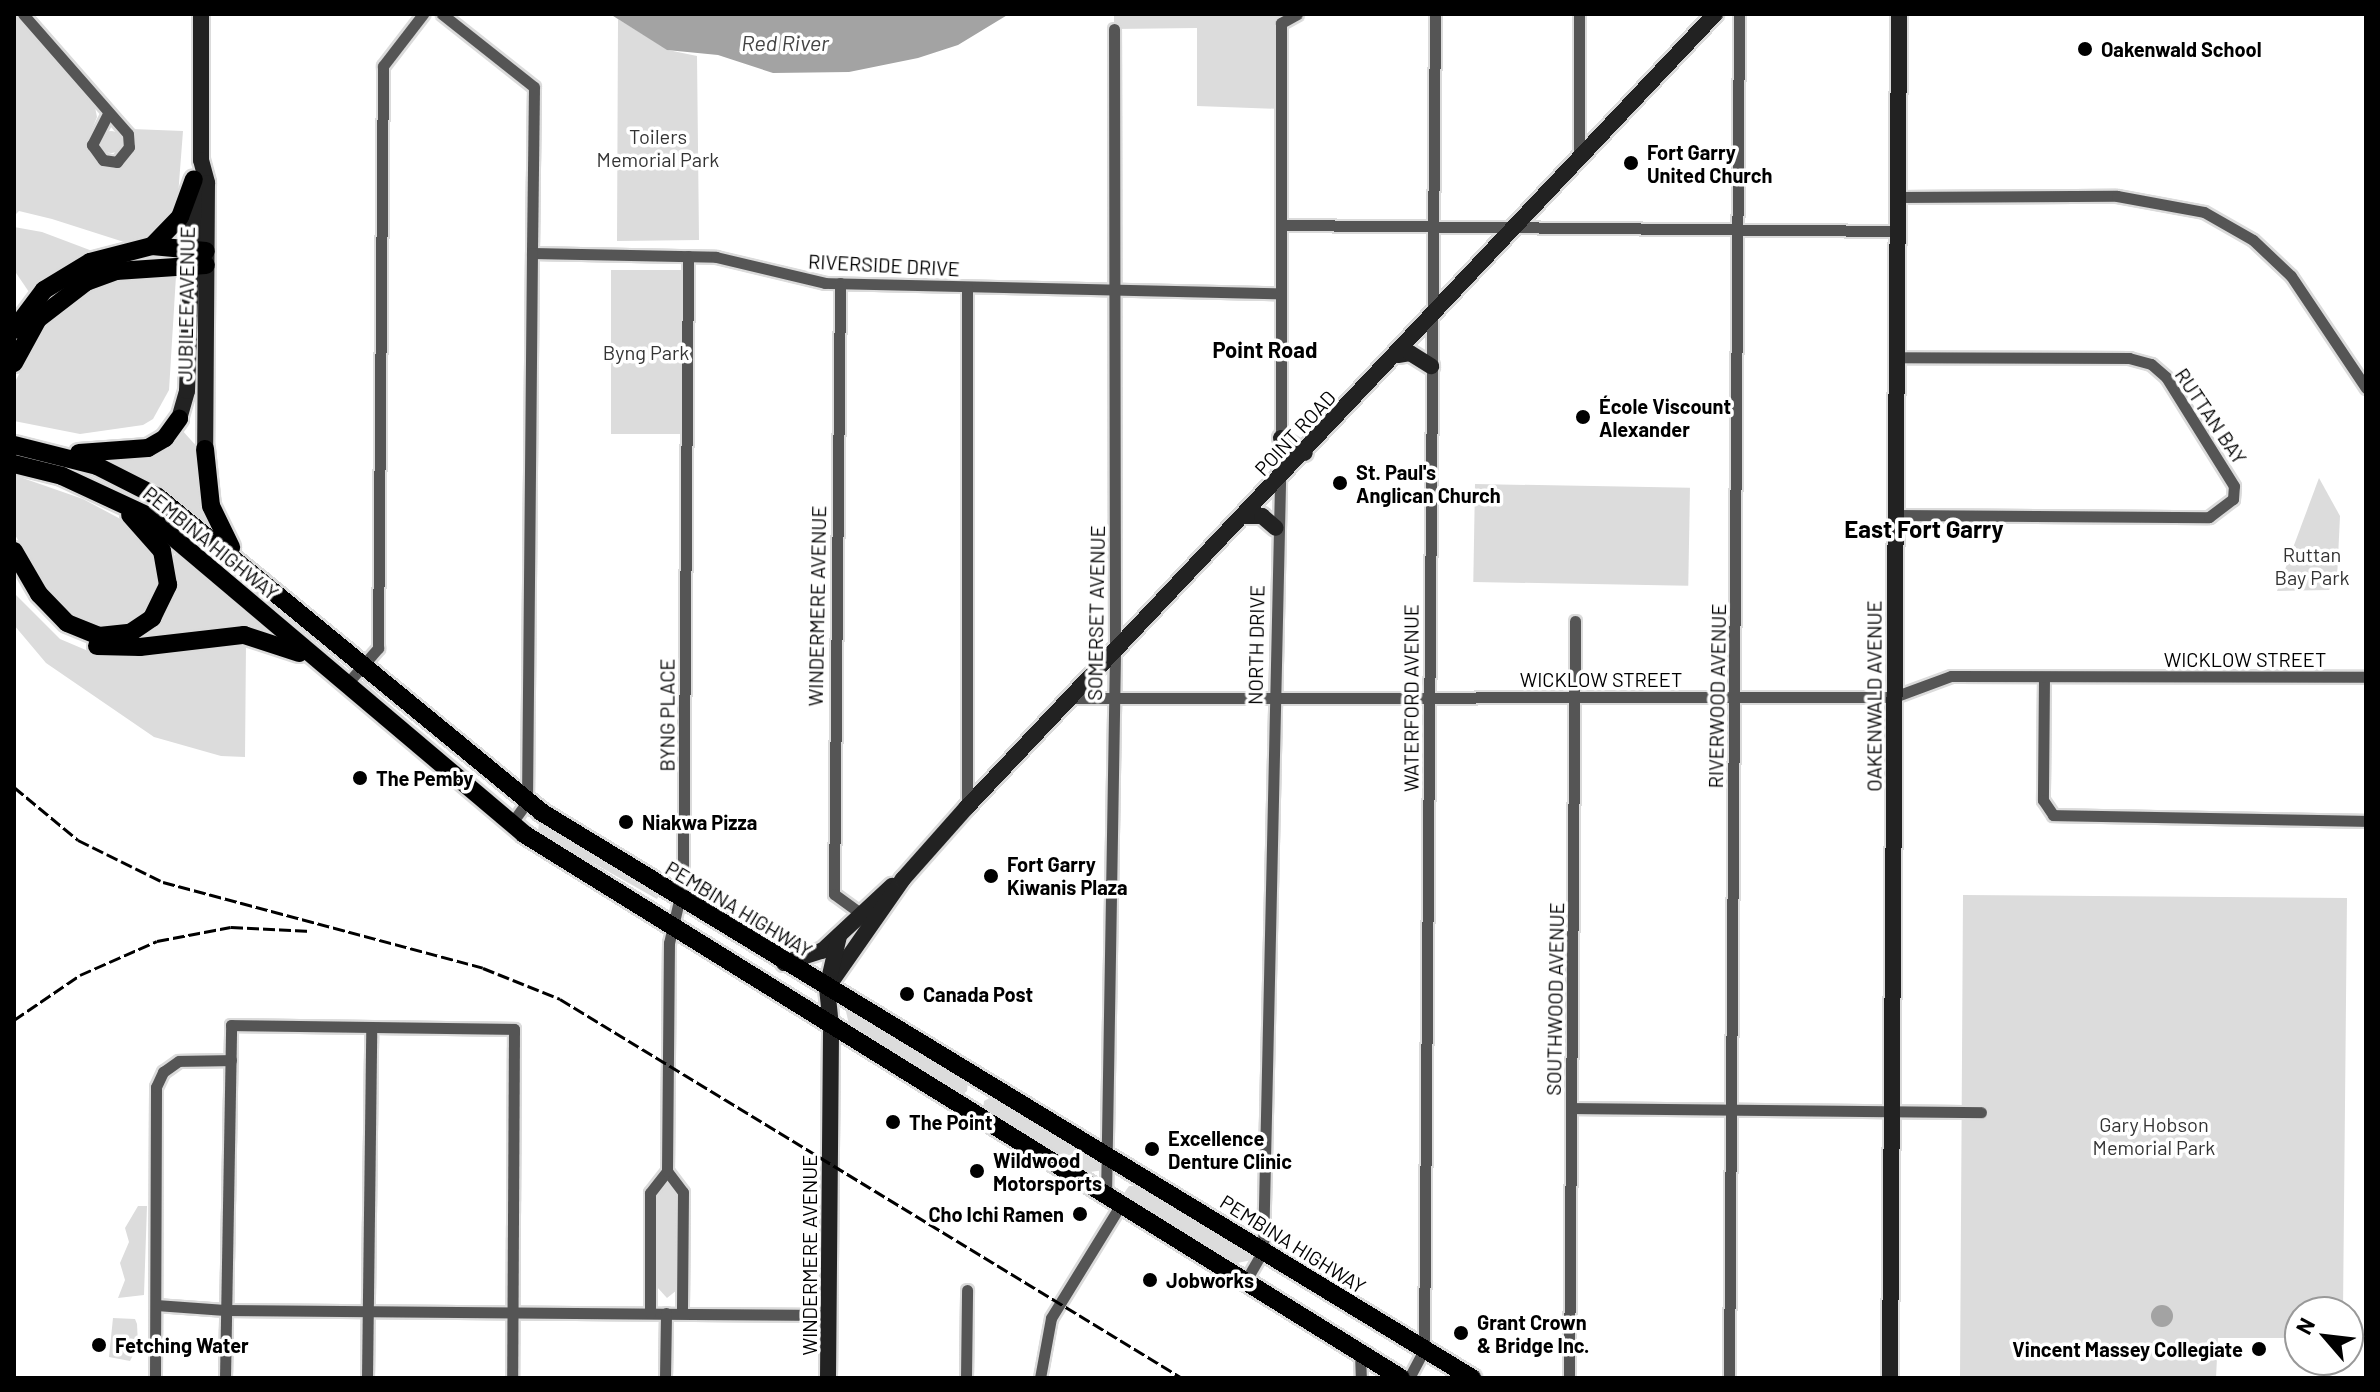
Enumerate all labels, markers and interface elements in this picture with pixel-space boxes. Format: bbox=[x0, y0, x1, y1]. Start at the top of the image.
water label: Red River bbox=[741, 30, 829, 56]
place label: Oakenwald School bbox=[2101, 37, 2262, 61]
marker: Oakenwald School bbox=[2076, 40, 2094, 58]
park label: Toilers Memorial Park bbox=[597, 125, 719, 172]
place label: Fort Garry United Church bbox=[1647, 140, 1772, 187]
marker: Fort Garry United Church bbox=[1622, 154, 1640, 172]
street label: JUBILEE AVENUE bbox=[173, 226, 199, 382]
street label: RIVERSIDE DRIVE bbox=[807, 249, 961, 281]
district label: Point Road bbox=[1213, 337, 1317, 363]
park label: Byng Park bbox=[603, 340, 689, 364]
street label: RUTTAN BAY bbox=[2170, 363, 2252, 469]
street label: POINT ROAD bbox=[1250, 385, 1340, 481]
place label: École Viscount Alexander bbox=[1599, 394, 1731, 441]
marker: École Viscount Alexander bbox=[1574, 408, 1592, 426]
place label: St. Paul's Anglican Church bbox=[1356, 460, 1501, 507]
marker: St. Paul's Anglican Church bbox=[1331, 474, 1349, 492]
street label: PEMBINA HIGHWAY bbox=[139, 481, 283, 605]
street label: WINDERMERE AVENUE bbox=[803, 505, 831, 707]
district label: East Fort Garry bbox=[1844, 515, 2004, 543]
street label: SOMERSET AVENUE bbox=[1082, 525, 1110, 701]
park label: Ruttan Bay Park bbox=[2274, 542, 2350, 589]
street label: NORTH DRIVE bbox=[1243, 585, 1269, 705]
street label: OAKENWALD AVENUE bbox=[1862, 600, 1886, 792]
street label: RIVERWOOD AVENUE bbox=[1703, 603, 1731, 789]
street label: WATERFORD AVENUE bbox=[1399, 604, 1423, 792]
street label: WICKLOW STREET bbox=[2164, 647, 2326, 671]
street label: BYNG PLACE bbox=[655, 658, 679, 772]
street label: WICKLOW STREET bbox=[1520, 667, 1682, 691]
place label: The Pemby bbox=[376, 766, 473, 790]
marker: The Pemby bbox=[351, 769, 369, 787]
place label: Niakwa Pizza bbox=[642, 810, 757, 834]
marker: Niakwa Pizza bbox=[617, 813, 635, 831]
place label: Fort Garry Kiwanis Plaza bbox=[1007, 852, 1128, 899]
street label: PEMBINA HIGHWAY bbox=[661, 856, 817, 962]
marker: Fort Garry Kiwanis Plaza bbox=[982, 867, 1000, 885]
street label: SOUTHWOOD AVENUE bbox=[1541, 902, 1569, 1096]
place label: Canada Post bbox=[923, 982, 1033, 1006]
marker: Canada Post bbox=[898, 985, 916, 1003]
place label: The Point bbox=[909, 1110, 993, 1134]
marker: The Point bbox=[884, 1113, 902, 1131]
park label: Gary Hobson Memorial Park bbox=[2093, 1113, 2215, 1160]
place label: Excellence Denture Clinic bbox=[1168, 1126, 1292, 1173]
marker: Excellence Denture Clinic bbox=[1143, 1140, 1161, 1158]
place label: Wildwood Motorsports bbox=[993, 1148, 1102, 1195]
street label: WINDERMERE AVENUE bbox=[797, 1155, 821, 1355]
marker: Wildwood Motorsports bbox=[968, 1162, 986, 1180]
street label: PEMBINA HIGHWAY bbox=[1216, 1190, 1370, 1298]
place label: Cho Ichi Ramen bbox=[928, 1202, 1064, 1226]
marker: Cho Ichi Ramen bbox=[1071, 1205, 1089, 1223]
place label: Jobworks bbox=[1166, 1268, 1254, 1292]
marker: Jobworks bbox=[1141, 1271, 1159, 1289]
north arrow bbox=[2284, 1296, 2364, 1376]
place label: Grant Crown & Bridge Inc. bbox=[1477, 1310, 1589, 1357]
text: N bbox=[2290, 1313, 2319, 1338]
marker: Grant Crown & Bridge Inc. bbox=[1452, 1324, 1470, 1342]
place label: Fetching Water bbox=[115, 1333, 249, 1357]
marker: Fetching Water bbox=[90, 1336, 108, 1354]
place label: Vincent Massey Collegiate bbox=[2012, 1337, 2243, 1361]
marker: Vincent Massey Collegiate bbox=[2250, 1340, 2268, 1358]

